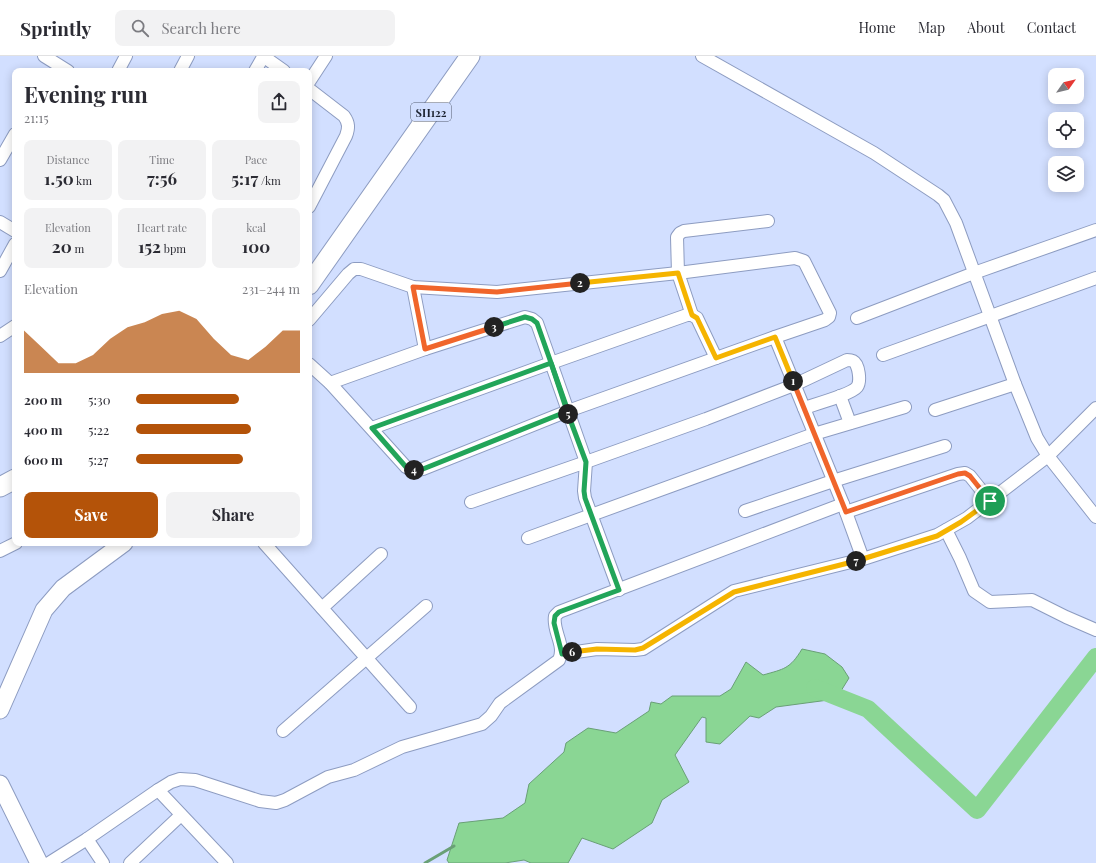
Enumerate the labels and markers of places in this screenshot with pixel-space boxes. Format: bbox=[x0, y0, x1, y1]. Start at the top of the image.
pin: 2 bbox=[570, 273, 590, 293]
pin: 3 bbox=[484, 317, 504, 337]
pin: 1 bbox=[783, 371, 803, 391]
pin: 5 bbox=[558, 404, 578, 424]
pin: 4 bbox=[404, 460, 424, 480]
pin bbox=[973, 484, 1007, 518]
pin: 7 bbox=[846, 551, 866, 571]
pin: 6 bbox=[562, 642, 582, 662]

